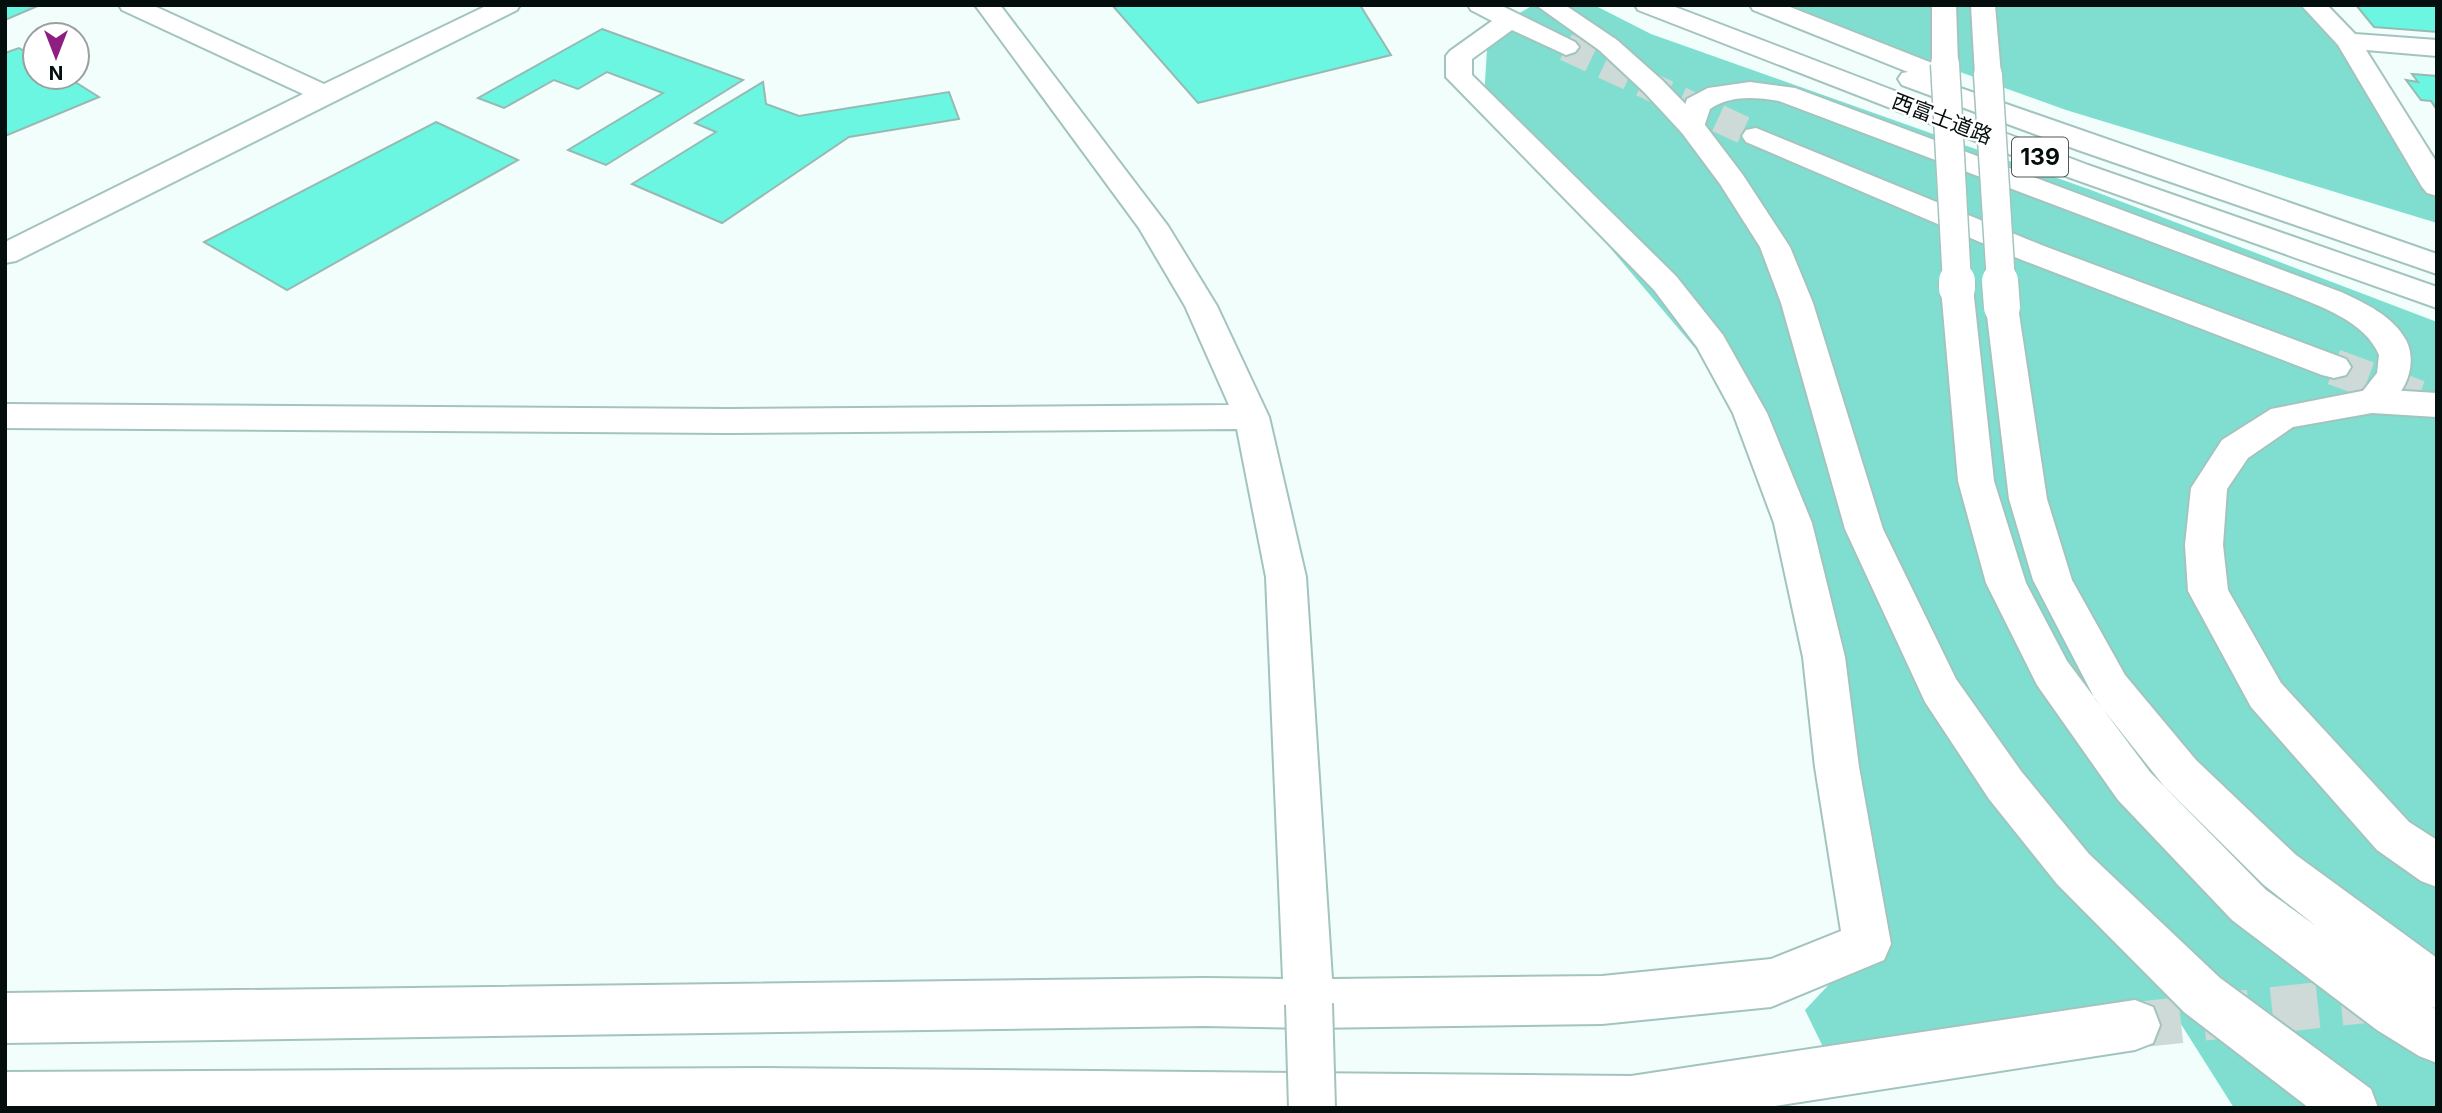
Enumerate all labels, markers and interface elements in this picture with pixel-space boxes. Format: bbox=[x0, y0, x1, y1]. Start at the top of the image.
north arrow bbox=[21, 21, 91, 91]
text: N bbox=[49, 61, 63, 84]
street label: 西富士道路 bbox=[1889, 88, 1996, 149]
road number: 139 bbox=[2012, 138, 2068, 176]

